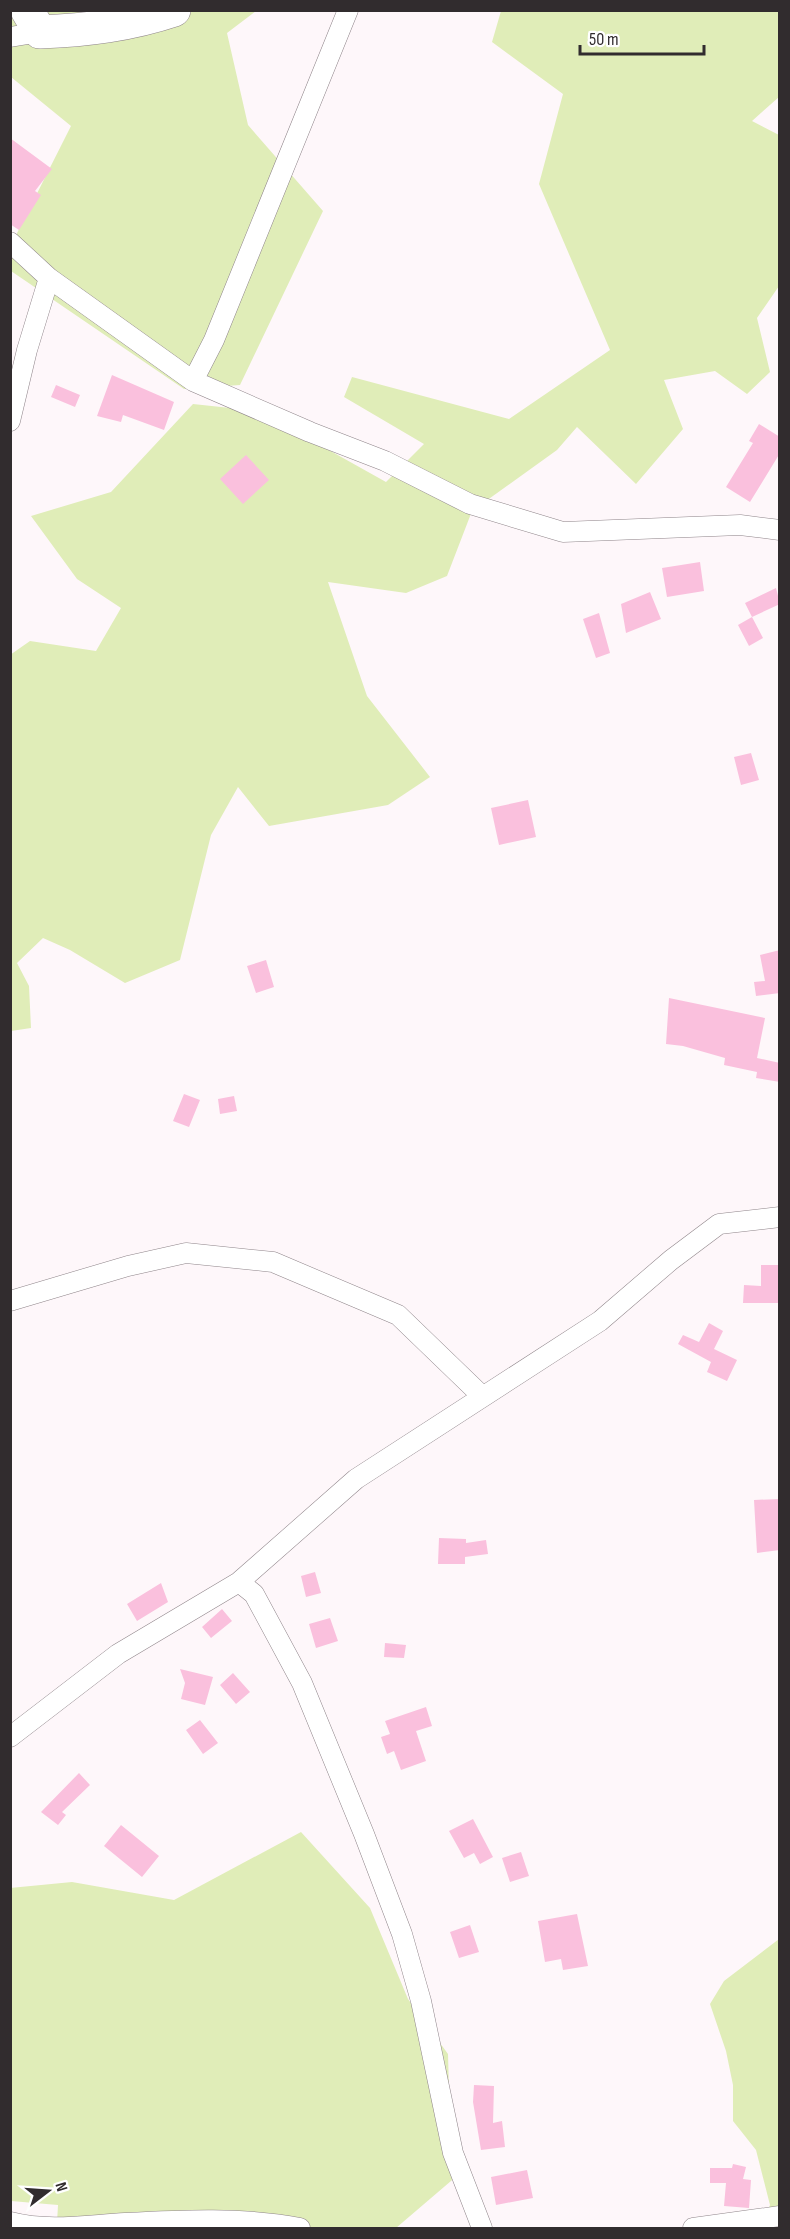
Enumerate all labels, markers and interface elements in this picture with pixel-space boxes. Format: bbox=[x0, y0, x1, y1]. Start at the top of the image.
scale bar bbox=[580, 18, 704, 56]
text: 50 m bbox=[589, 29, 619, 50]
north arrow bbox=[18, 2161, 78, 2221]
text: N bbox=[51, 2180, 71, 2194]

